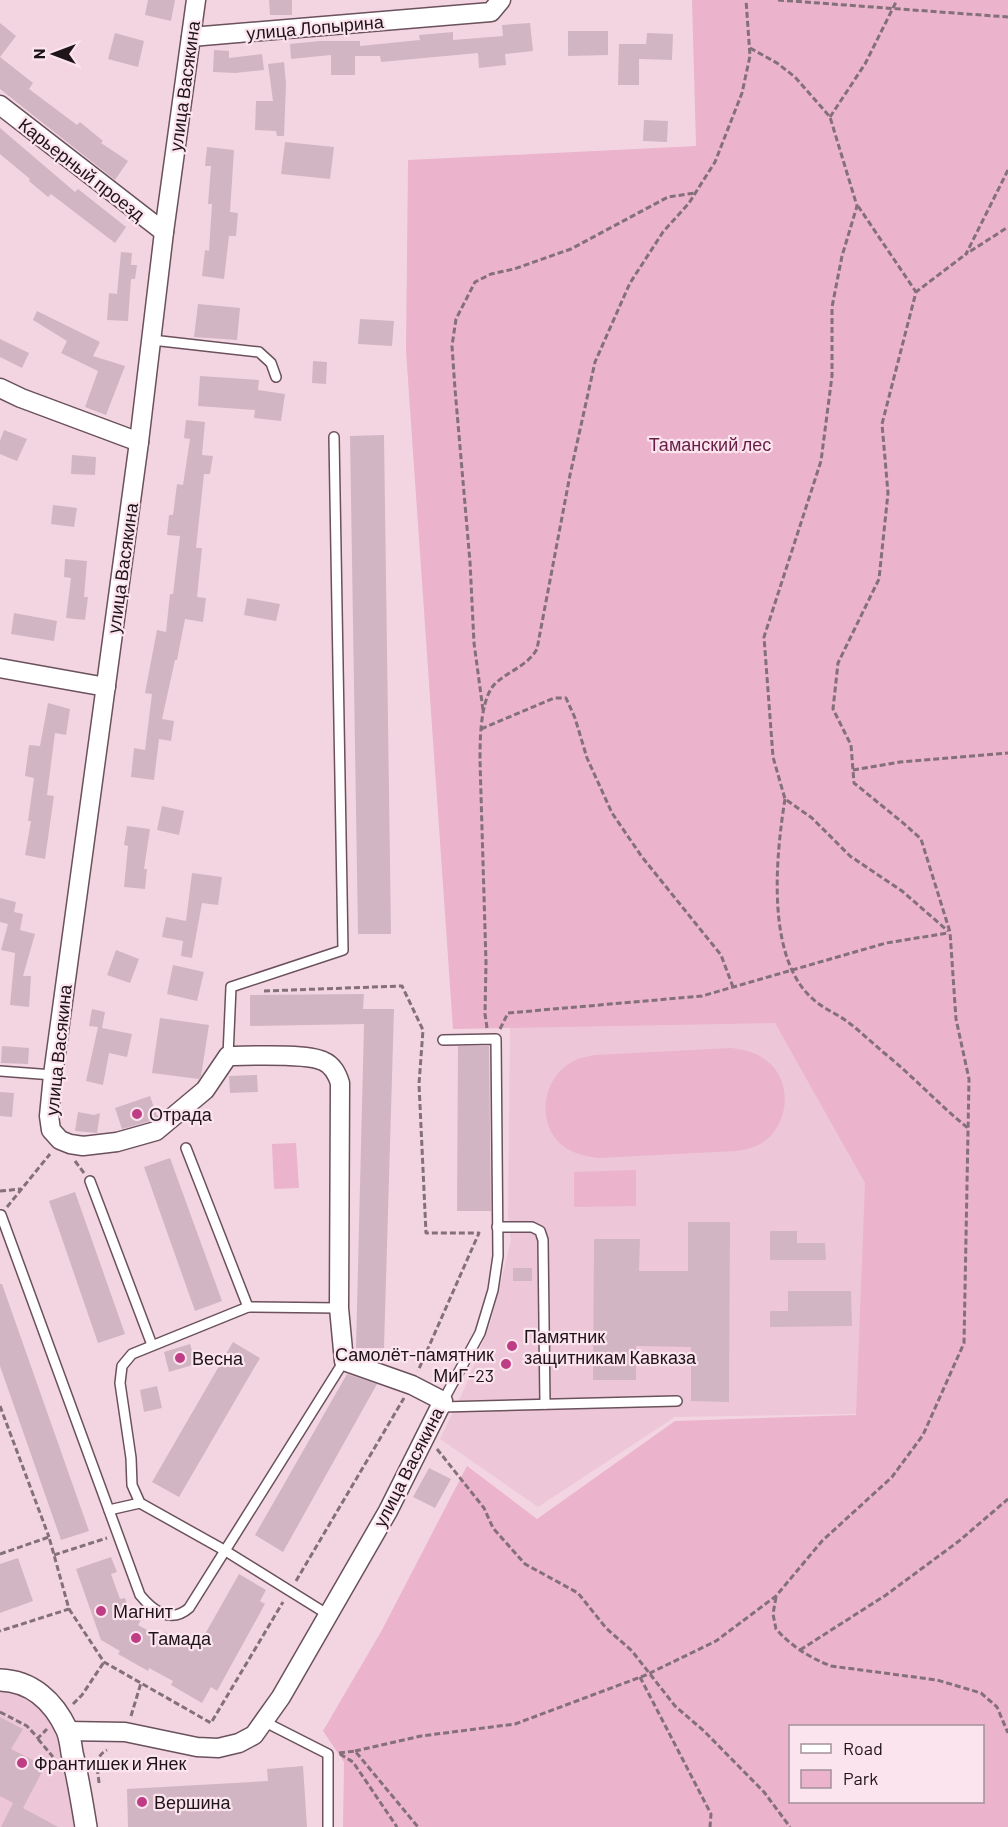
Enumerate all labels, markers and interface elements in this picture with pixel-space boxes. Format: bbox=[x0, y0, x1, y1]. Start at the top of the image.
street label: улица Лопырина bbox=[245, 10, 385, 44]
street label: улица Васякина bbox=[164, 18, 204, 153]
north arrow bbox=[24, 24, 84, 84]
text: N bbox=[29, 49, 48, 59]
street label: Карьерный проезд bbox=[14, 113, 150, 225]
park label: Таманский лес bbox=[649, 433, 771, 455]
street label: улица Васякина bbox=[102, 500, 142, 635]
street label: улица Васякина bbox=[40, 982, 76, 1117]
place label: Отрада bbox=[149, 1103, 213, 1125]
marker: Отрада bbox=[130, 1107, 144, 1121]
place label: Памятник защитникам Кавказа bbox=[524, 1325, 697, 1368]
marker: Памятник защитникам Кавказа bbox=[505, 1339, 519, 1353]
place label: Самолёт-памятник МиГ-23 bbox=[335, 1343, 494, 1386]
place label: Весна bbox=[192, 1347, 244, 1369]
marker: Весна bbox=[173, 1351, 187, 1365]
marker: Самолёт-памятник МиГ-23 bbox=[499, 1357, 513, 1371]
street label: улица Васякина bbox=[368, 1402, 448, 1531]
place label: Магнит bbox=[113, 1600, 173, 1622]
marker: Магнит bbox=[94, 1604, 108, 1618]
place label: Тамада bbox=[148, 1627, 212, 1649]
marker: Тамада bbox=[129, 1631, 143, 1645]
legend bbox=[789, 1725, 984, 1803]
text: Road bbox=[843, 1737, 883, 1759]
place label: Франтишек и Янек bbox=[34, 1752, 186, 1774]
marker: Франтишек и Янек bbox=[15, 1756, 29, 1770]
text: Park bbox=[843, 1767, 878, 1789]
place label: Вершина bbox=[154, 1791, 231, 1813]
marker: Вершина bbox=[135, 1795, 149, 1809]

